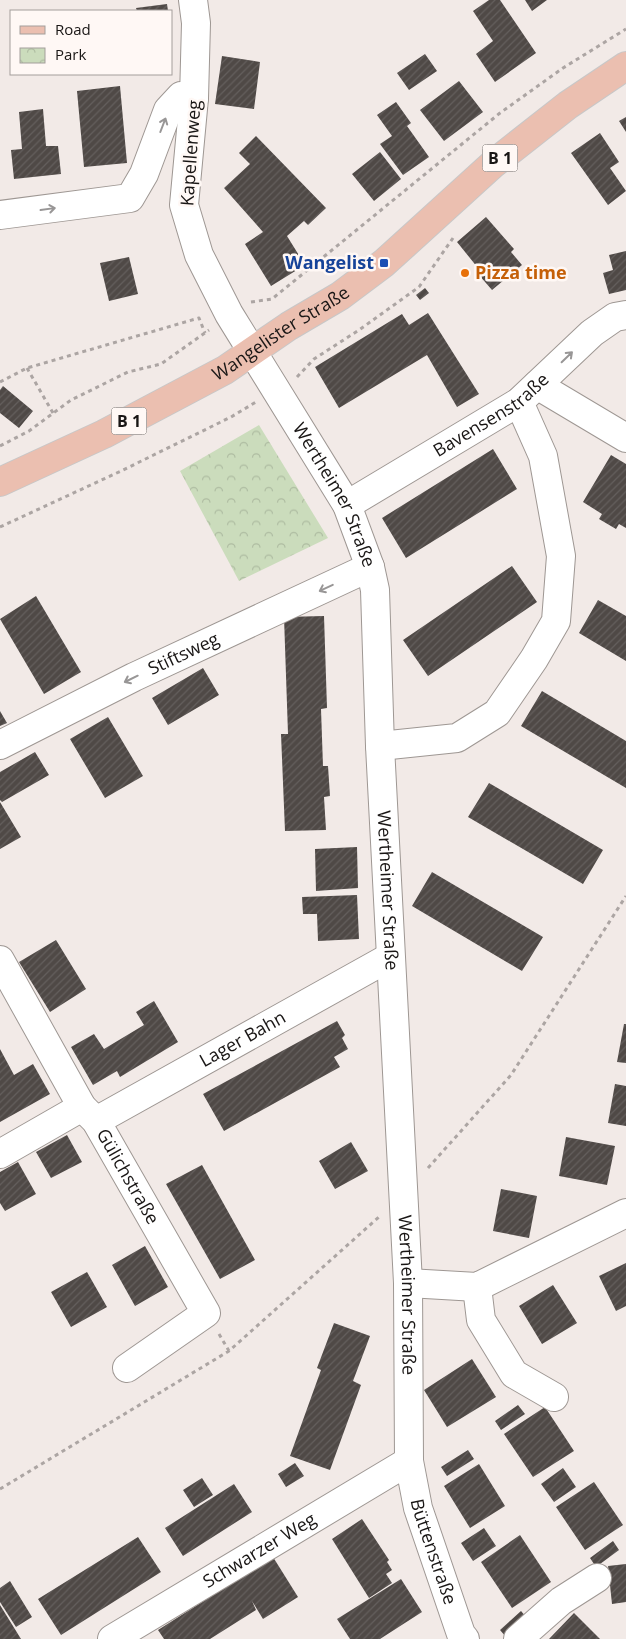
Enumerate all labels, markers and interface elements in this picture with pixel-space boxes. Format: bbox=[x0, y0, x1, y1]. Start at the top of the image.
legend bbox=[10, 10, 172, 75]
text: Road bbox=[55, 19, 91, 39]
text: Park bbox=[55, 44, 86, 64]
street label: Kapellenweg bbox=[174, 99, 206, 207]
one-way arrow bbox=[159, 118, 168, 133]
road number: B 1 bbox=[482, 144, 518, 172]
one-way arrow bbox=[40, 204, 56, 214]
place label: Wangelist bbox=[285, 250, 374, 274]
marker: Wangelist bbox=[378, 257, 390, 269]
place label: Pizza time bbox=[475, 260, 567, 284]
marker: Pizza time bbox=[459, 267, 471, 279]
street label: Wangelister Straße bbox=[208, 280, 354, 386]
one-way arrow bbox=[561, 351, 573, 363]
street label: Bavensenstraße bbox=[428, 367, 554, 462]
road number: B 1 bbox=[112, 408, 146, 434]
street label: Wertheimer Straße bbox=[288, 418, 382, 570]
one-way arrow bbox=[319, 584, 334, 593]
street label: Stiftsweg bbox=[144, 626, 223, 680]
one-way arrow bbox=[124, 675, 139, 684]
street label: Wertheimer Straße bbox=[372, 810, 405, 971]
street label: Lager Bahn bbox=[195, 1005, 290, 1072]
street label: Gülichstraße bbox=[92, 1124, 166, 1228]
street label: Wertheimer Straße bbox=[393, 1214, 422, 1375]
street label: Büttenstraße bbox=[405, 1497, 463, 1607]
street label: Schwarzer Weg bbox=[198, 1506, 320, 1593]

